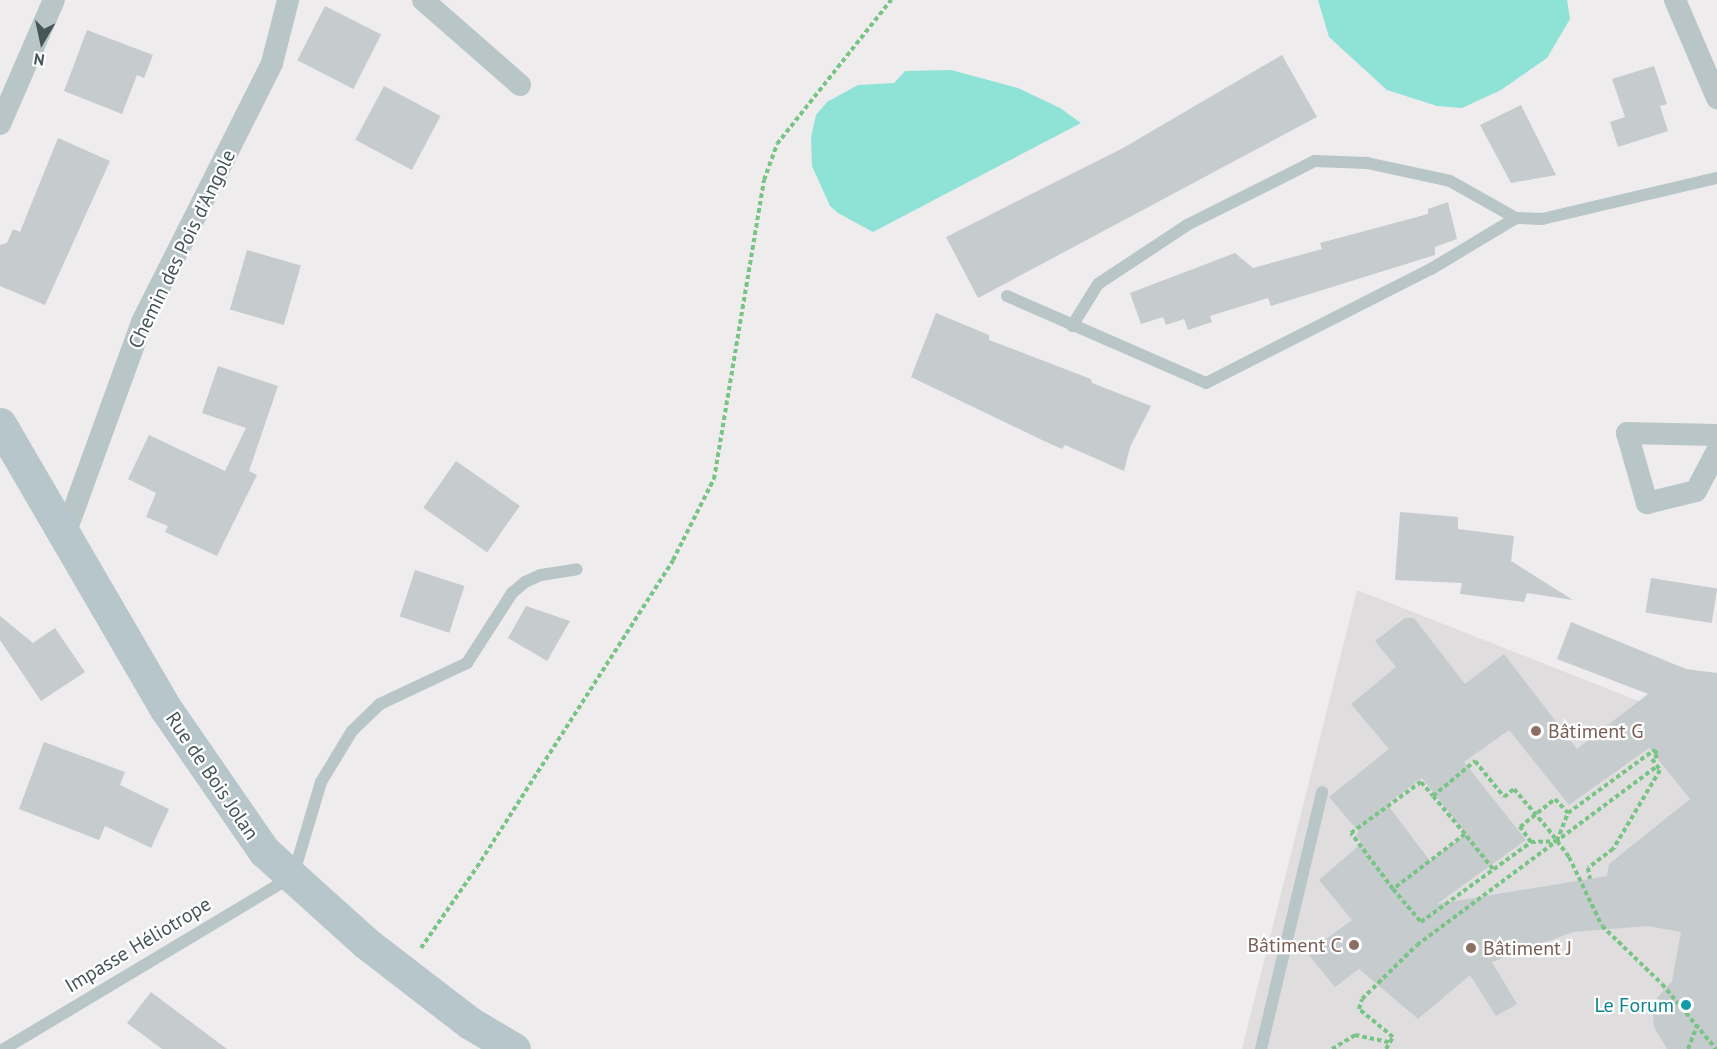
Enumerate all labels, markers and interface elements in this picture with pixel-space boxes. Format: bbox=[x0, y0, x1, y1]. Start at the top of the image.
north arrow bbox=[12, 12, 72, 72]
text: N bbox=[32, 49, 46, 70]
street label: Chemin des Pois d'Angole bbox=[123, 146, 241, 352]
street label: Rue de Bois Jolan bbox=[160, 708, 264, 844]
place label: Bâtiment G bbox=[1548, 719, 1643, 743]
marker: Bâtiment G bbox=[1529, 724, 1543, 738]
street label: Impasse Héliotrope bbox=[61, 892, 215, 998]
place label: Bâtiment C bbox=[1247, 933, 1342, 957]
place label: Bâtiment J bbox=[1483, 936, 1572, 960]
marker: Bâtiment C bbox=[1347, 938, 1361, 952]
marker: Bâtiment J bbox=[1464, 941, 1478, 955]
place label: Le Forum bbox=[1594, 993, 1674, 1017]
marker: Le Forum bbox=[1679, 998, 1693, 1012]

